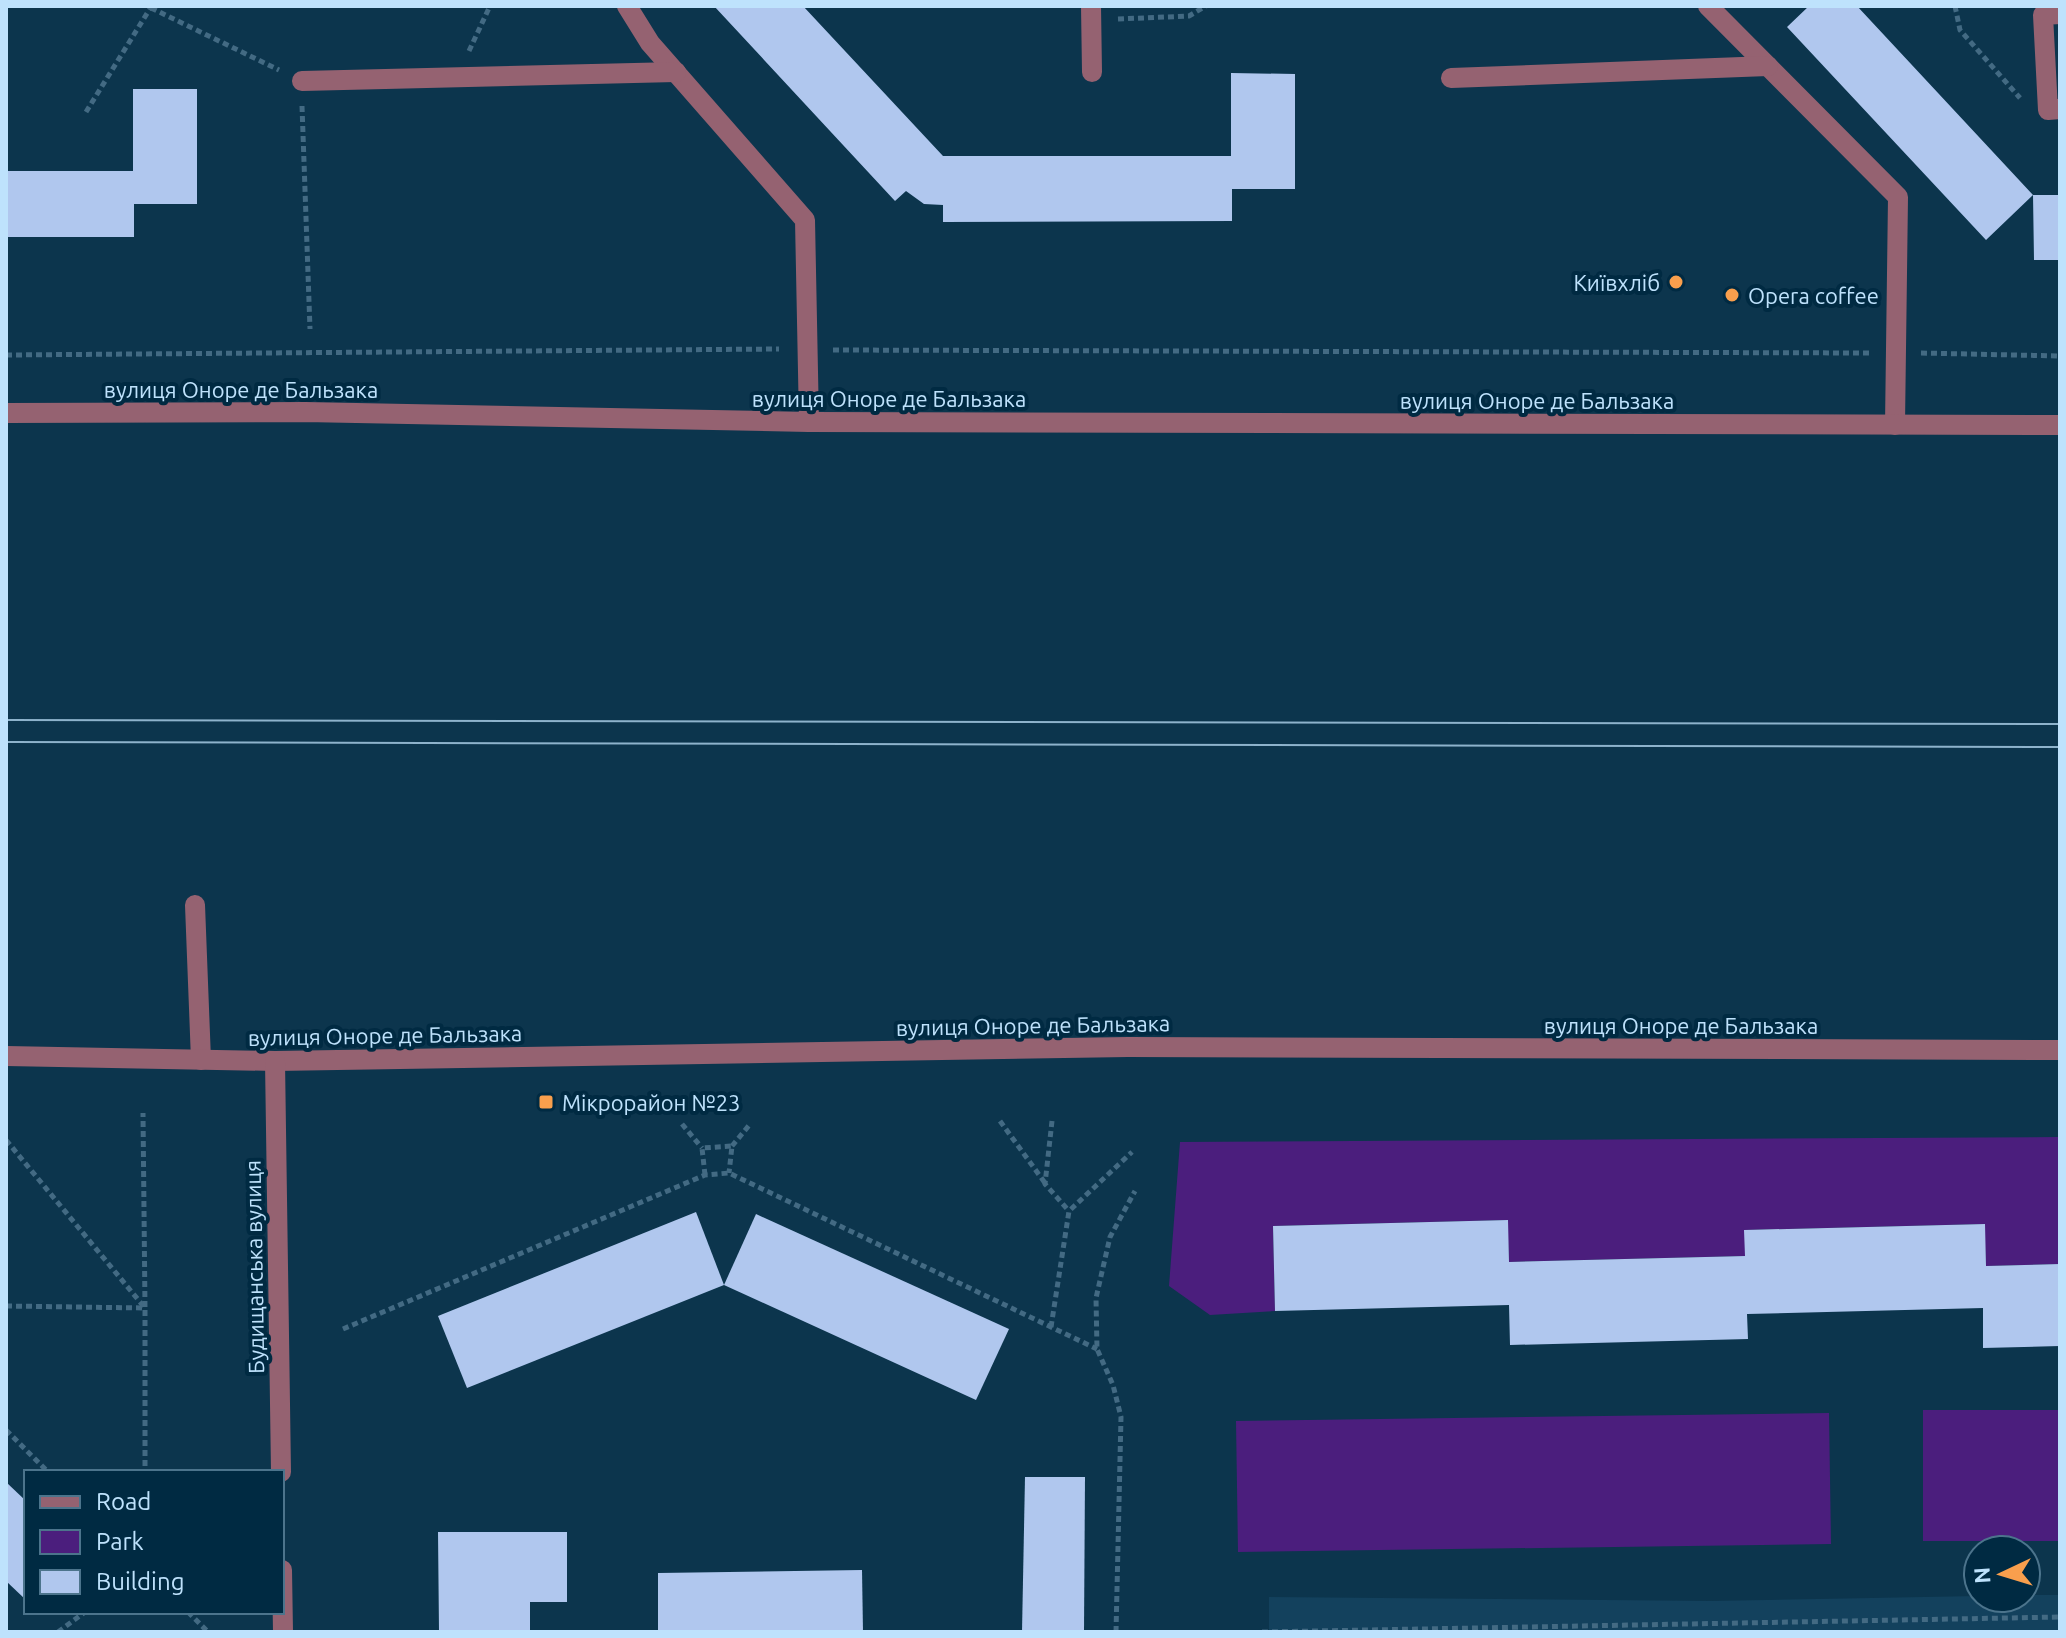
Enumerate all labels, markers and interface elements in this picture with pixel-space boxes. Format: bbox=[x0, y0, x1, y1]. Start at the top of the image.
place label: Київхліб bbox=[1573, 270, 1660, 295]
marker: Київхліб bbox=[1667, 273, 1685, 291]
place label: Opera coffee bbox=[1748, 283, 1879, 308]
marker: Opera coffee bbox=[1723, 286, 1741, 304]
street label: вулиця Оноре де Бальзака bbox=[104, 377, 378, 402]
street label: вулиця Оноре де Бальзака bbox=[752, 386, 1026, 411]
street label: вулиця Оноре де Бальзака bbox=[1400, 388, 1674, 413]
street label: вулиця Оноре де Бальзака bbox=[896, 1010, 1170, 1040]
street label: вулиця Оноре де Бальзака bbox=[1544, 1013, 1818, 1038]
street label: вулиця Оноре де Бальзака bbox=[248, 1020, 522, 1050]
place label: Мікрорайон №23 bbox=[562, 1090, 741, 1115]
marker: Мікрорайон №23 bbox=[537, 1093, 555, 1111]
street label: Будищанська вулиця bbox=[240, 1160, 268, 1374]
legend bbox=[24, 1470, 284, 1614]
text: Road bbox=[96, 1488, 151, 1515]
text: Park bbox=[96, 1528, 144, 1555]
north arrow bbox=[1962, 1534, 2042, 1614]
text: N bbox=[1969, 1566, 1995, 1584]
text: Building bbox=[96, 1568, 184, 1595]

